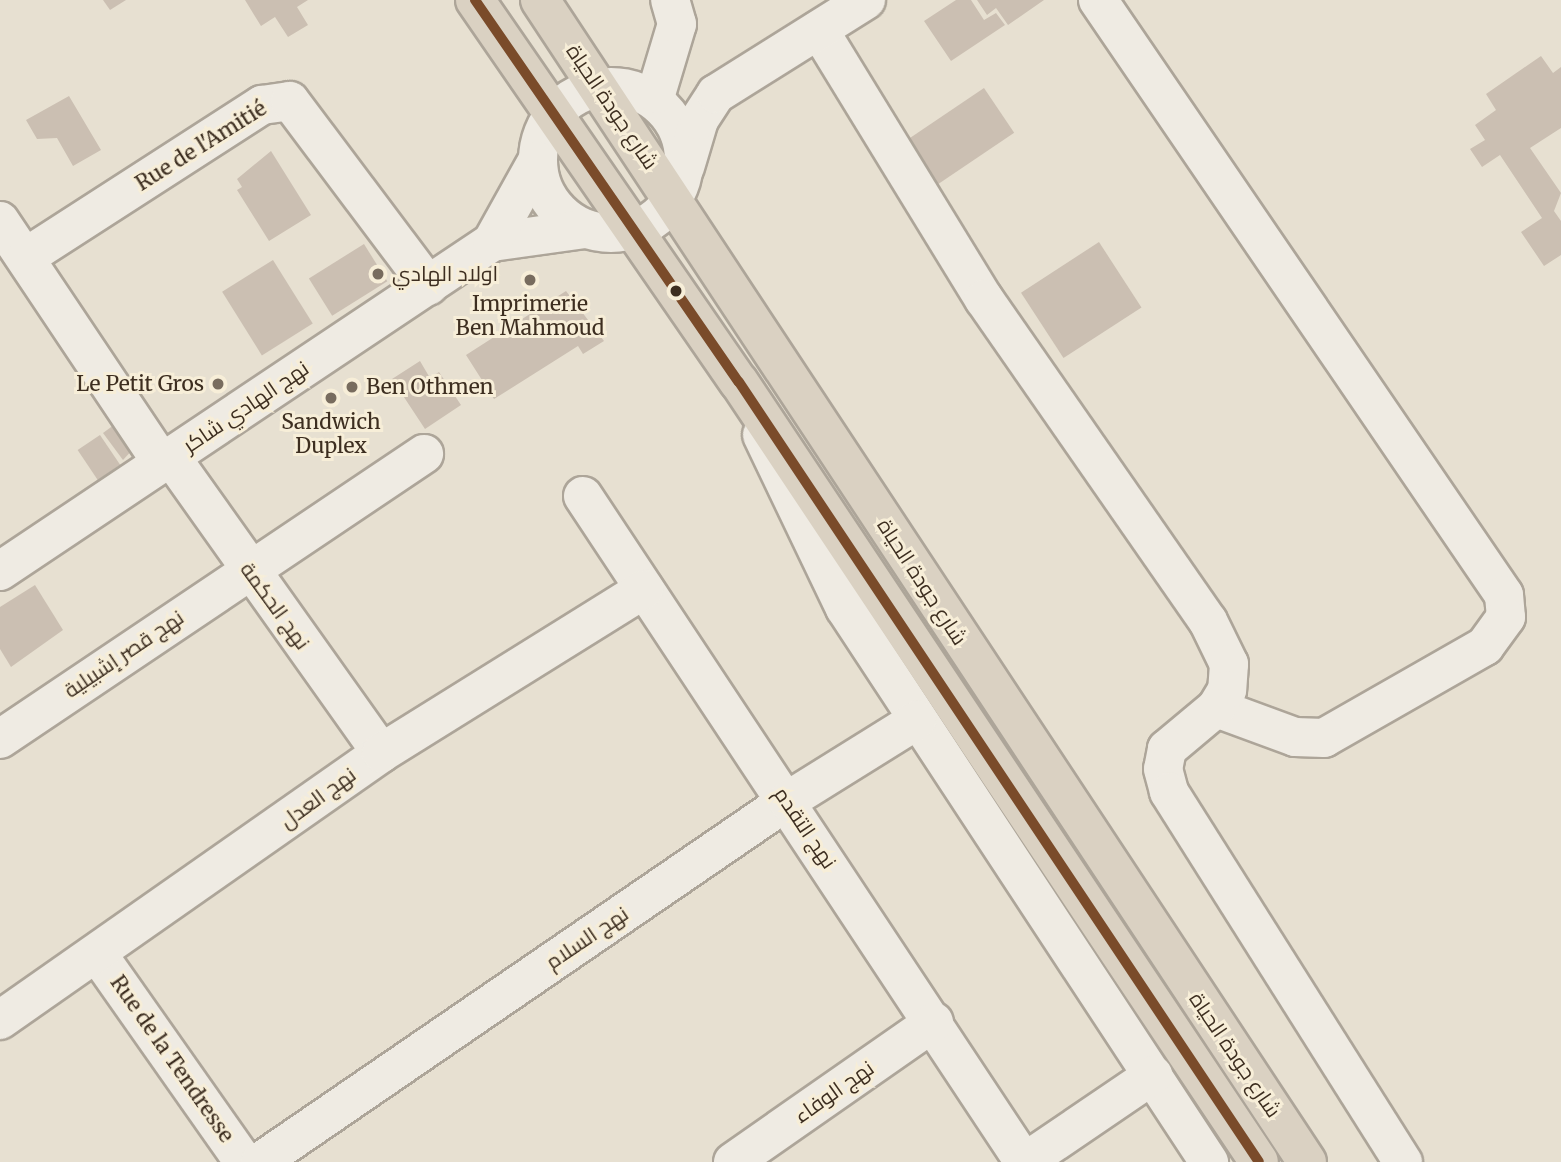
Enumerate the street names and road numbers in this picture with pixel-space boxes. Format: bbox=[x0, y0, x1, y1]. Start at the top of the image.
street label: شارع جودة الحياة bbox=[561, 40, 663, 174]
street label: Rue de l'Amitié bbox=[131, 96, 271, 196]
street label: نهج الهادي شاكر bbox=[178, 356, 314, 458]
street label: شارع جودة الحياة bbox=[872, 514, 972, 650]
street label: نهج الحكمة bbox=[235, 557, 315, 655]
street label: نهج قصر إشبيلية bbox=[59, 605, 189, 703]
street label: نهج العدل bbox=[275, 762, 361, 834]
street label: نهج التقدم bbox=[769, 782, 841, 874]
street label: نهج السلام bbox=[541, 901, 633, 975]
street label: Rue de la Tendresse bbox=[105, 971, 239, 1147]
street label: شارع جودة الحياة bbox=[1184, 988, 1286, 1122]
street label: نهج الوفاء bbox=[789, 1055, 879, 1129]

